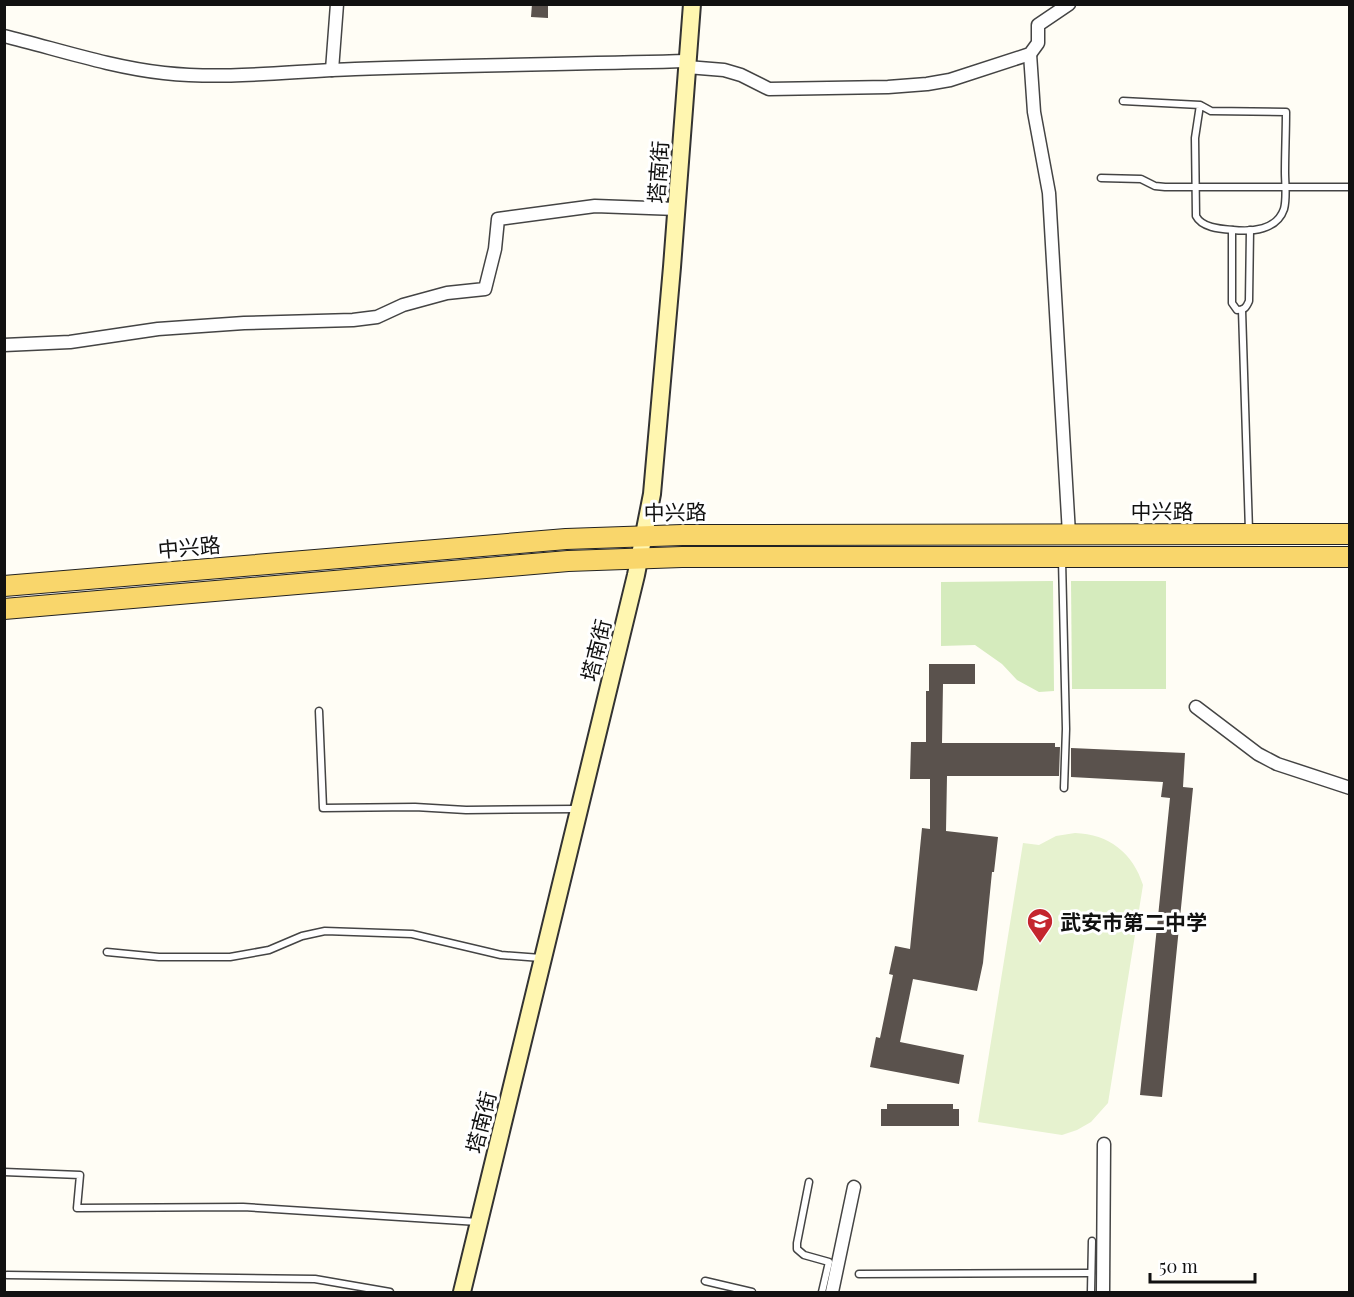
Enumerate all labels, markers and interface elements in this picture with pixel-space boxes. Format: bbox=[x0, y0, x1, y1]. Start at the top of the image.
street label: 塔南街 bbox=[641, 140, 673, 204]
street label: 中兴路 bbox=[643, 496, 707, 526]
street label: 中兴路 bbox=[1131, 496, 1194, 524]
street label: 中兴路 bbox=[156, 529, 222, 563]
street label: 塔南街 bbox=[574, 616, 616, 684]
school or university icon: 武安市第二中学 bbox=[1025, 906, 1055, 944]
place label: 武安市第二中学 bbox=[1060, 907, 1207, 935]
street label: 塔南街 bbox=[459, 1088, 501, 1156]
scale bar bbox=[1150, 1246, 1255, 1284]
text: 50 m bbox=[1159, 1254, 1198, 1278]

